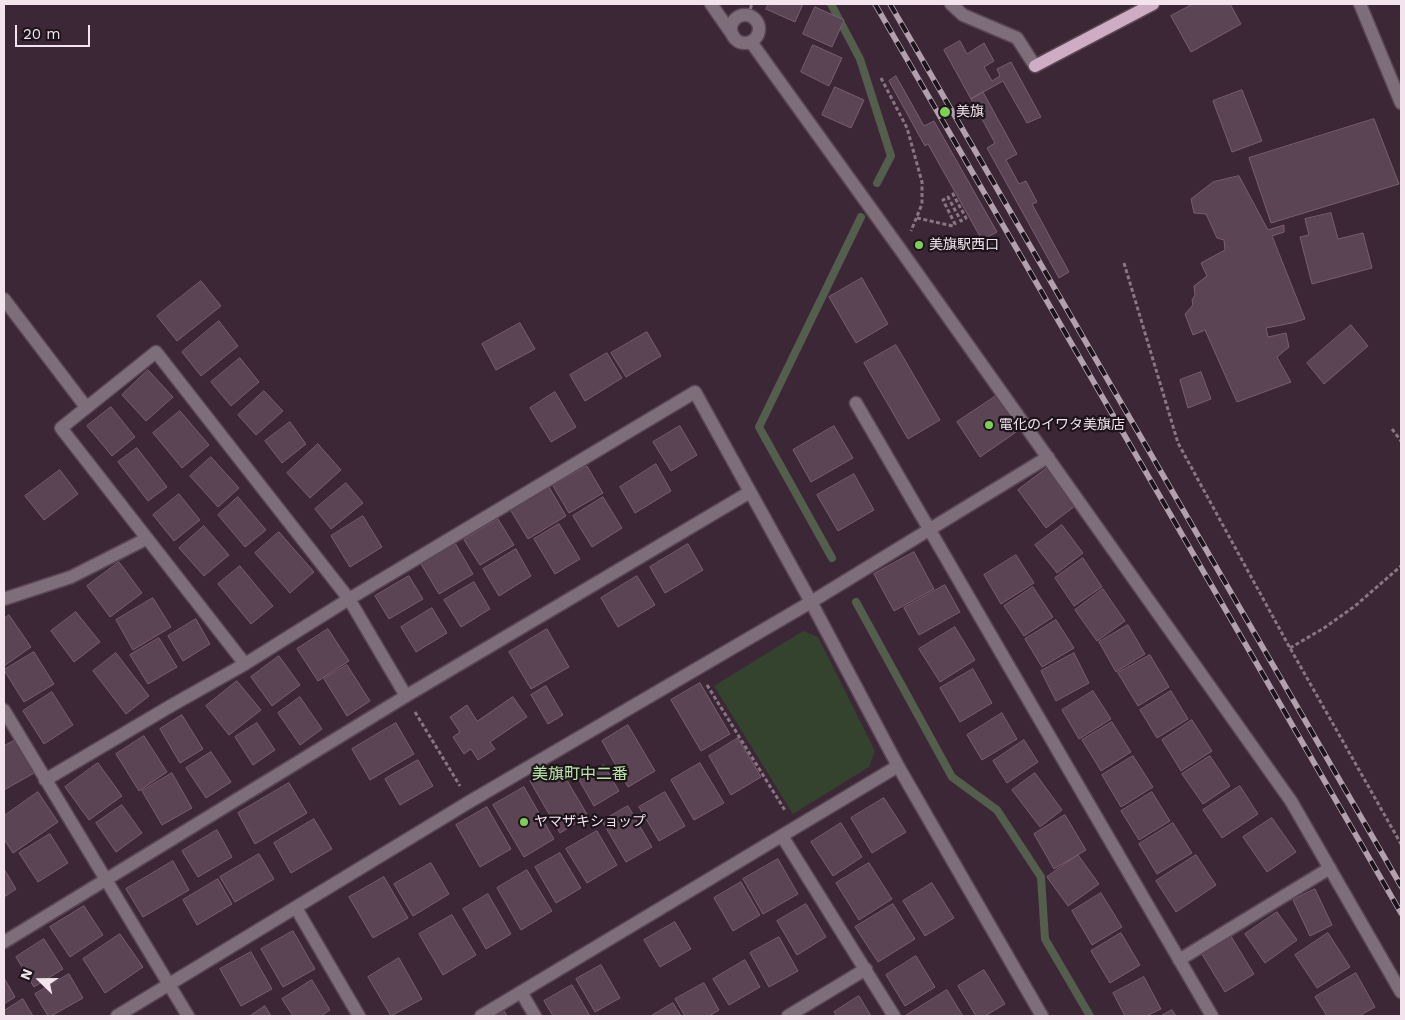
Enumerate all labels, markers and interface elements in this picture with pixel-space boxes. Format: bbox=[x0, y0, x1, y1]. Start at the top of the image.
scale bar bbox=[18, 15, 92, 47]
text: 20 m bbox=[23, 25, 61, 43]
place label: 美旗 bbox=[956, 104, 984, 120]
marker: 美旗 bbox=[938, 105, 952, 119]
place label: 美旗駅西口 bbox=[929, 237, 999, 253]
marker: 美旗駅西口 bbox=[913, 239, 925, 251]
place label: 電化のイワタ美旗店 bbox=[999, 417, 1125, 433]
marker: 電化のイワタ美旗店 bbox=[983, 419, 995, 431]
district label: 美旗町中二番 bbox=[532, 764, 628, 784]
place label: ヤマザキショップ bbox=[534, 814, 646, 830]
marker: ヤマザキショップ bbox=[518, 816, 530, 828]
north arrow bbox=[15, 955, 65, 1005]
text: N bbox=[17, 967, 35, 982]

